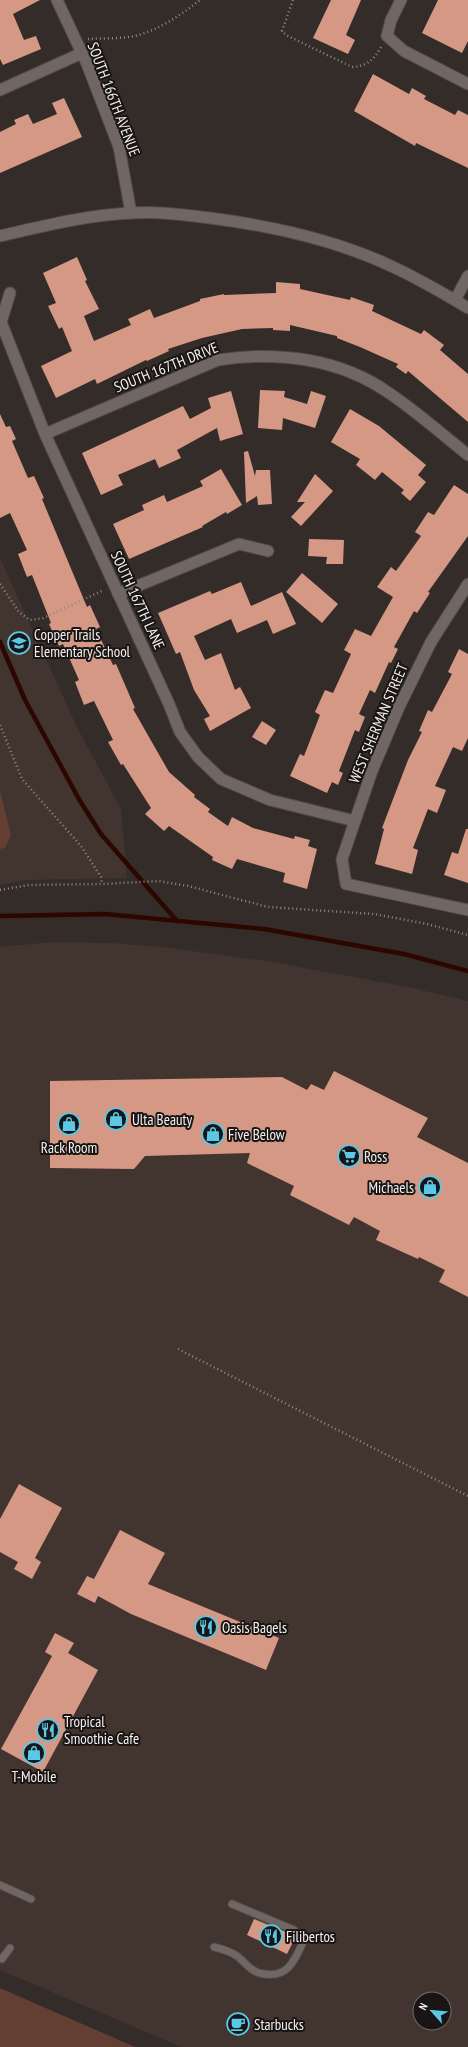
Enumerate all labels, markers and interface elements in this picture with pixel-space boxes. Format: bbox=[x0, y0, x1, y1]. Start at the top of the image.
street label: SOUTH 166TH AVENUE bbox=[84, 39, 144, 159]
street label: SOUTH 167TH DRIVE bbox=[111, 337, 221, 397]
street label: SOUTH 167TH LANE bbox=[107, 548, 169, 652]
place label: Copper Trails Elementary School bbox=[34, 625, 131, 661]
school or university icon: Copper Trails Elementary School bbox=[6, 630, 32, 656]
street label: WEST SHERMAN STREET bbox=[344, 660, 412, 786]
shop icon: Ulta Beauty bbox=[103, 1106, 129, 1132]
place label: Ulta Beauty bbox=[132, 1110, 192, 1129]
shop icon: Rack Room bbox=[56, 1111, 82, 1137]
shop icon: Five Below bbox=[200, 1121, 226, 1147]
place label: Five Below bbox=[228, 1125, 285, 1144]
place label: Rack Room bbox=[41, 1138, 97, 1157]
supermarket icon: Ross bbox=[336, 1143, 362, 1169]
place label: Ross bbox=[364, 1147, 387, 1166]
shop icon: Michaels bbox=[417, 1174, 443, 1200]
place label: Michaels bbox=[368, 1178, 414, 1197]
restaurant icon: Oasis Bagels bbox=[193, 1614, 219, 1640]
place label: Oasis Bagels bbox=[222, 1618, 287, 1637]
place label: Tropical Smoothie Cafe bbox=[64, 1712, 139, 1748]
restaurant icon: Tropical Smoothie Cafe bbox=[35, 1717, 61, 1743]
shop icon: T-Mobile bbox=[21, 1740, 47, 1766]
place label: T-Mobile bbox=[11, 1767, 57, 1786]
restaurant icon: Filibertos bbox=[258, 1923, 284, 1949]
place label: Filibertos bbox=[286, 1927, 335, 1946]
north arrow bbox=[412, 1991, 452, 2031]
text: N bbox=[416, 2001, 431, 2012]
cafe icon: Starbucks bbox=[225, 2011, 251, 2037]
place label: Starbucks bbox=[254, 2015, 304, 2034]

